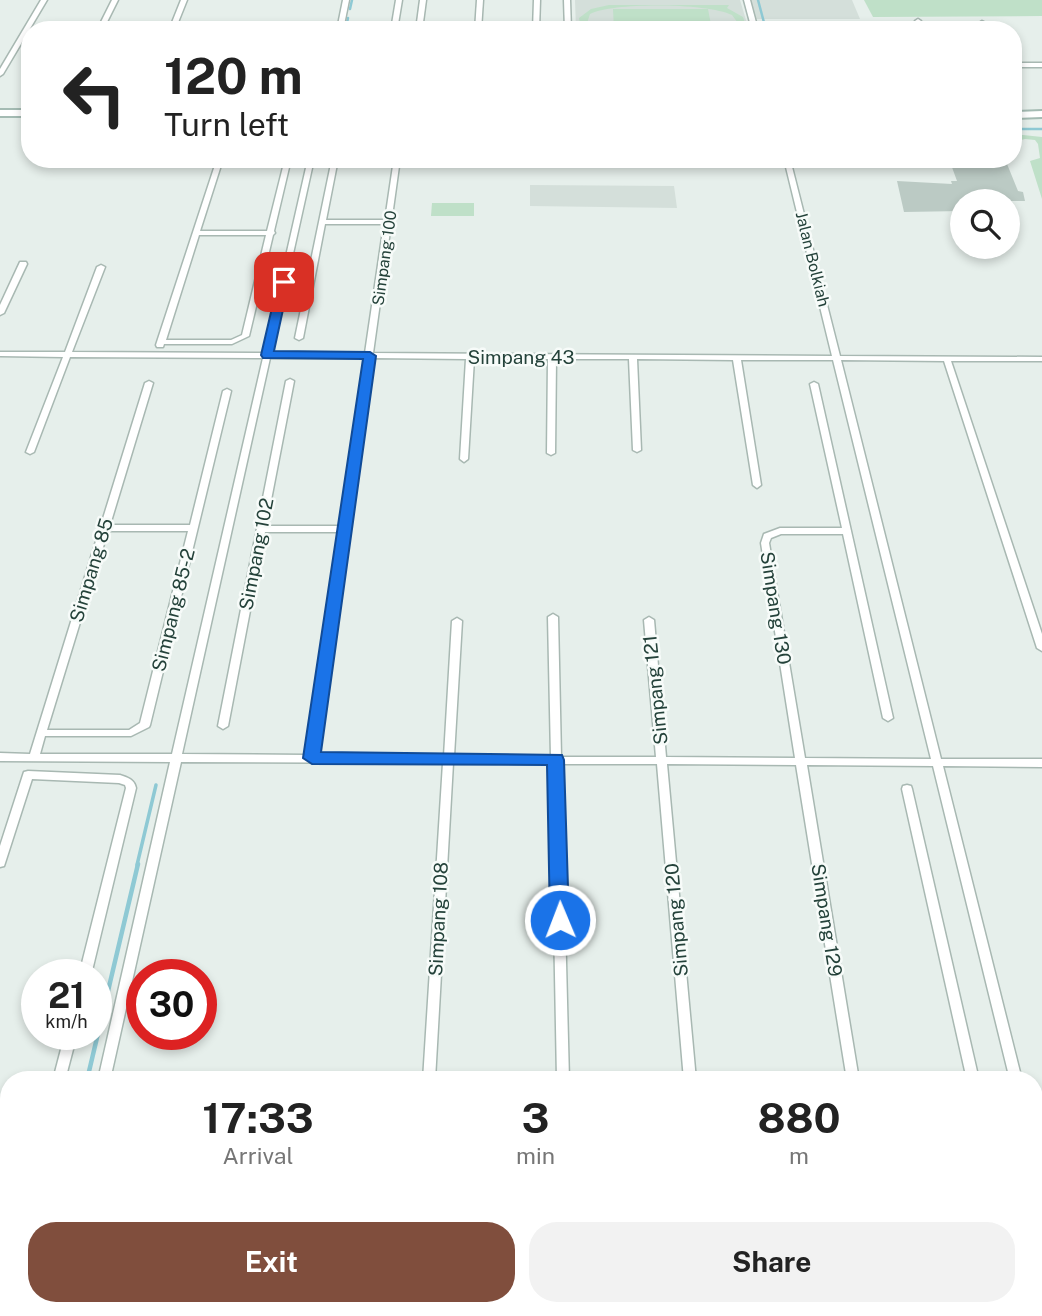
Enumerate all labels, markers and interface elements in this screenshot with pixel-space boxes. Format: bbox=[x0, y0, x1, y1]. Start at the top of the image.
text: 120 m bbox=[164, 47, 303, 105]
icon: left bbox=[49, 49, 140, 140]
text: Turn left bbox=[164, 106, 289, 143]
map controls bbox=[950, 189, 1020, 259]
button: search bbox=[950, 189, 1020, 259]
street label: Simpang 100 bbox=[368, 209, 401, 307]
street label: Jalan Bolkiah bbox=[792, 210, 834, 309]
pin bbox=[254, 252, 314, 312]
icon: arrive bbox=[265, 263, 303, 301]
street label: Simpang 43 bbox=[467, 346, 575, 368]
street label: Simpang 102 bbox=[234, 496, 278, 612]
street label: Simpang 85 bbox=[65, 515, 117, 625]
street label: Simpang 85-2 bbox=[147, 546, 199, 674]
street label: Simpang 130 bbox=[756, 550, 796, 666]
street label: Simpang 121 bbox=[638, 634, 672, 746]
street label: Simpang 108 bbox=[424, 861, 452, 977]
street label: Simpang 120 bbox=[660, 862, 692, 978]
street label: Simpang 129 bbox=[807, 862, 847, 978]
position arrow bbox=[523, 883, 597, 957]
speed limit sign: 30 bbox=[126, 959, 217, 1050]
text: 21 bbox=[48, 975, 85, 1016]
text: km/h bbox=[45, 1011, 88, 1032]
text: 17:33 bbox=[202, 1093, 314, 1142]
text: 3 bbox=[522, 1093, 550, 1142]
text: 880 bbox=[757, 1093, 841, 1142]
text: Arrival bbox=[223, 1142, 294, 1169]
text: min bbox=[516, 1142, 555, 1169]
text: m bbox=[789, 1142, 809, 1169]
button: Exit bbox=[28, 1222, 515, 1302]
button: Share bbox=[529, 1222, 1015, 1302]

